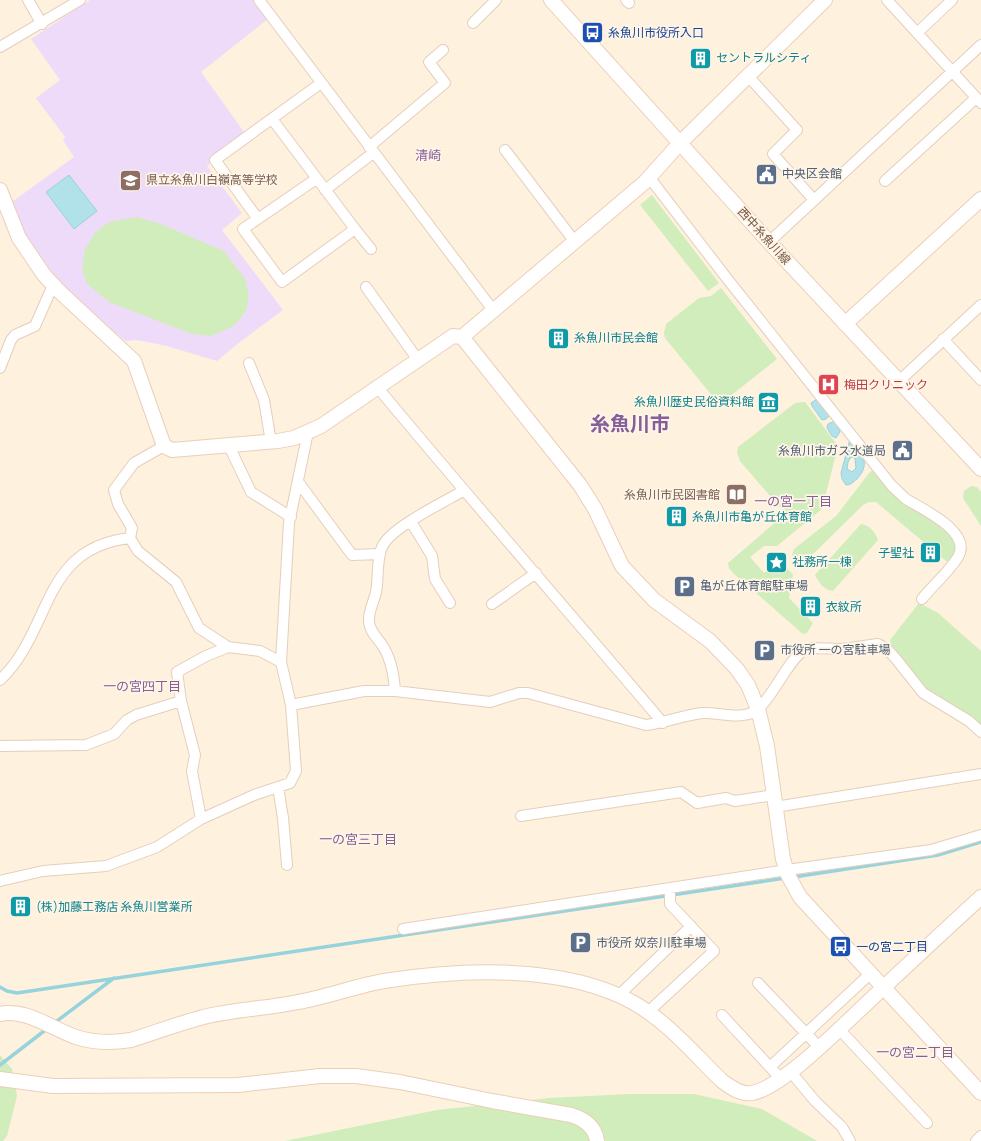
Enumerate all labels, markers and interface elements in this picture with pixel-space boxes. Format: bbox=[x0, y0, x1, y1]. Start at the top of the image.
bus stop icon: 糸魚川市役所入口 bbox=[579, 20, 605, 46]
place label: 糸魚川市役所入口 bbox=[608, 24, 704, 41]
building icon: セントラルシティ bbox=[688, 45, 714, 71]
place label: セントラルシティ bbox=[716, 49, 811, 66]
district label: 清崎 bbox=[415, 146, 441, 164]
public building icon: 中央区会館 bbox=[753, 161, 779, 187]
place label: 中央区会館 bbox=[782, 165, 842, 182]
school or university icon: 県立糸魚川白嶺高等学校 bbox=[117, 167, 143, 193]
place label: 県立糸魚川白嶺高等学校 bbox=[146, 171, 278, 188]
street label: 西中糸魚川線 bbox=[734, 203, 795, 268]
building icon: 糸魚川市民会館 bbox=[545, 325, 571, 351]
place label: 糸魚川市民会館 bbox=[574, 329, 658, 346]
hospital icon: 梅田クリニック bbox=[816, 372, 842, 398]
place label: 梅田クリニック bbox=[844, 376, 928, 393]
museum icon: 糸魚川歴史民俗資料館 bbox=[756, 389, 782, 415]
place label: 糸魚川歴史民俗資料館 bbox=[634, 393, 754, 410]
district label: 糸魚川市 bbox=[590, 410, 670, 437]
public building icon: 糸魚川市ガス水道局 bbox=[889, 438, 915, 464]
place label: 糸魚川市ガス水道局 bbox=[778, 442, 886, 459]
library icon: 糸魚川市民図書館 bbox=[723, 482, 749, 508]
place label: 糸魚川市民図書館 bbox=[624, 486, 720, 503]
district label: 一の宮一丁目 bbox=[754, 492, 832, 510]
building icon: 糸魚川市亀が丘体育館 bbox=[664, 504, 690, 530]
place label: 糸魚川市亀が丘体育館 bbox=[692, 508, 812, 525]
building icon: 子聖社 bbox=[917, 540, 943, 566]
place label: 子聖社 bbox=[878, 544, 914, 561]
place icon: 社務所一棟 bbox=[764, 549, 790, 575]
place label: 社務所一棟 bbox=[792, 553, 852, 570]
parking icon: 亀が丘体育館駐車場 bbox=[672, 573, 698, 599]
place label: 亀が丘体育館駐車場 bbox=[700, 577, 808, 594]
building icon: 衣紋所 bbox=[798, 594, 824, 620]
place label: 衣紋所 bbox=[826, 598, 862, 615]
parking icon: 市役所 一の宮駐車場 bbox=[752, 637, 778, 663]
place label: 市役所 一の宮駐車場 bbox=[780, 641, 890, 658]
district label: 一の宮四丁目 bbox=[103, 677, 181, 695]
district label: 一の宮三丁目 bbox=[319, 830, 397, 848]
building icon: (株)加藤工務店 糸魚川営業所 bbox=[7, 894, 33, 920]
place label: (株)加藤工務店 糸魚川営業所 bbox=[36, 898, 193, 915]
parking icon: 市役所 奴奈川駐車場 bbox=[568, 930, 594, 956]
place label: 市役所 奴奈川駐車場 bbox=[596, 934, 706, 951]
bus stop icon: 一の宮二丁目 bbox=[827, 934, 853, 960]
place label: 一の宮二丁目 bbox=[856, 938, 928, 955]
district label: 一の宮二丁目 bbox=[876, 1043, 954, 1061]

